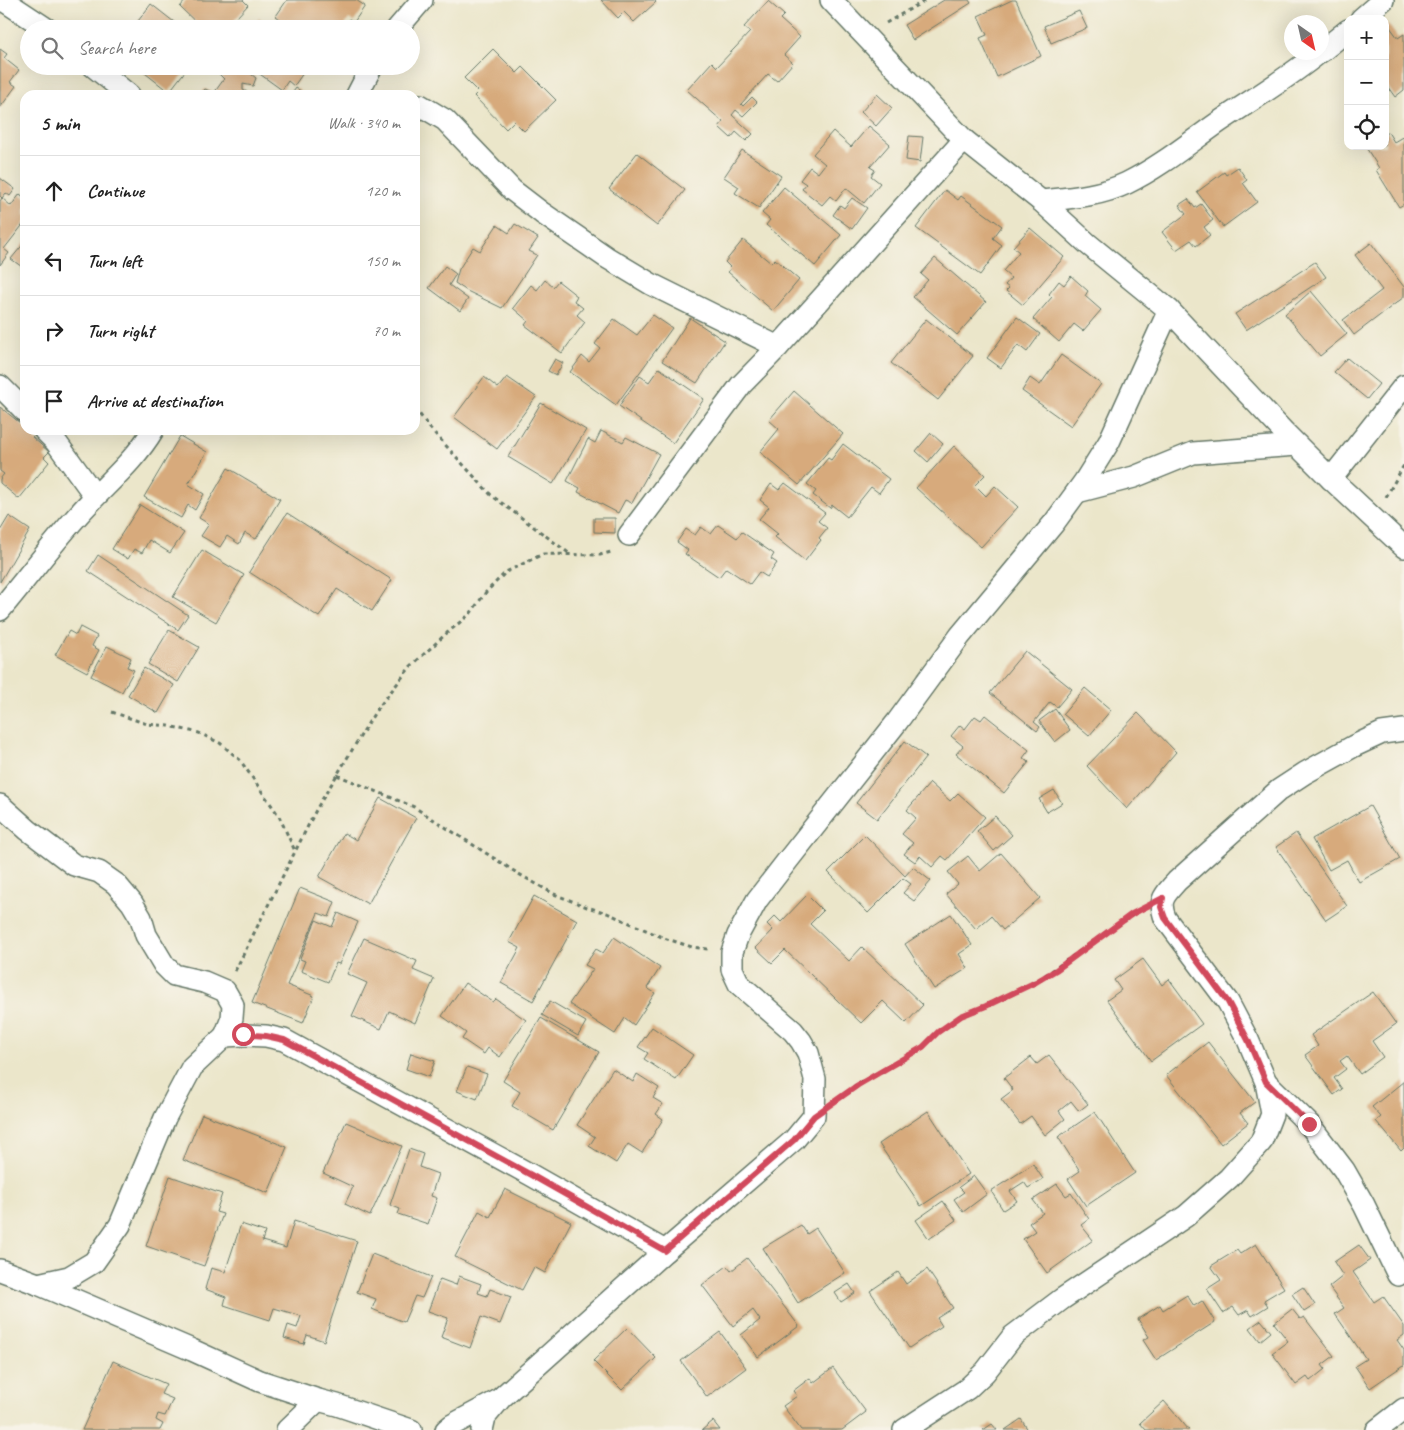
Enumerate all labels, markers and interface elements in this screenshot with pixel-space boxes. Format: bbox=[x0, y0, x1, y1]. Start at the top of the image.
north arrow bbox=[1284, 15, 1329, 60]
map controls bbox=[1344, 15, 1389, 150]
button: + bbox=[1344, 15, 1389, 60]
search box bbox=[20, 20, 420, 75]
icon: search bbox=[38, 34, 66, 62]
text: Search here bbox=[78, 36, 155, 60]
button: − bbox=[1344, 60, 1389, 105]
button: locate bbox=[1344, 105, 1389, 150]
text: 5 min bbox=[40, 110, 80, 136]
text: Walk · 340 m bbox=[328, 113, 400, 133]
icon: ahead bbox=[40, 177, 68, 205]
text: Continue bbox=[87, 179, 144, 203]
text: 120 m bbox=[366, 181, 400, 201]
icon: left bbox=[40, 247, 68, 275]
text: Turn left bbox=[87, 249, 142, 273]
text: 150 m bbox=[366, 251, 400, 271]
icon: right bbox=[40, 317, 68, 345]
text: Turn right bbox=[87, 319, 154, 343]
text: 70 m bbox=[373, 321, 400, 341]
icon: arrive bbox=[40, 387, 68, 415]
text: Arrive at destination bbox=[87, 389, 223, 413]
route start bbox=[232, 1023, 255, 1046]
route end bbox=[1298, 1113, 1321, 1136]

